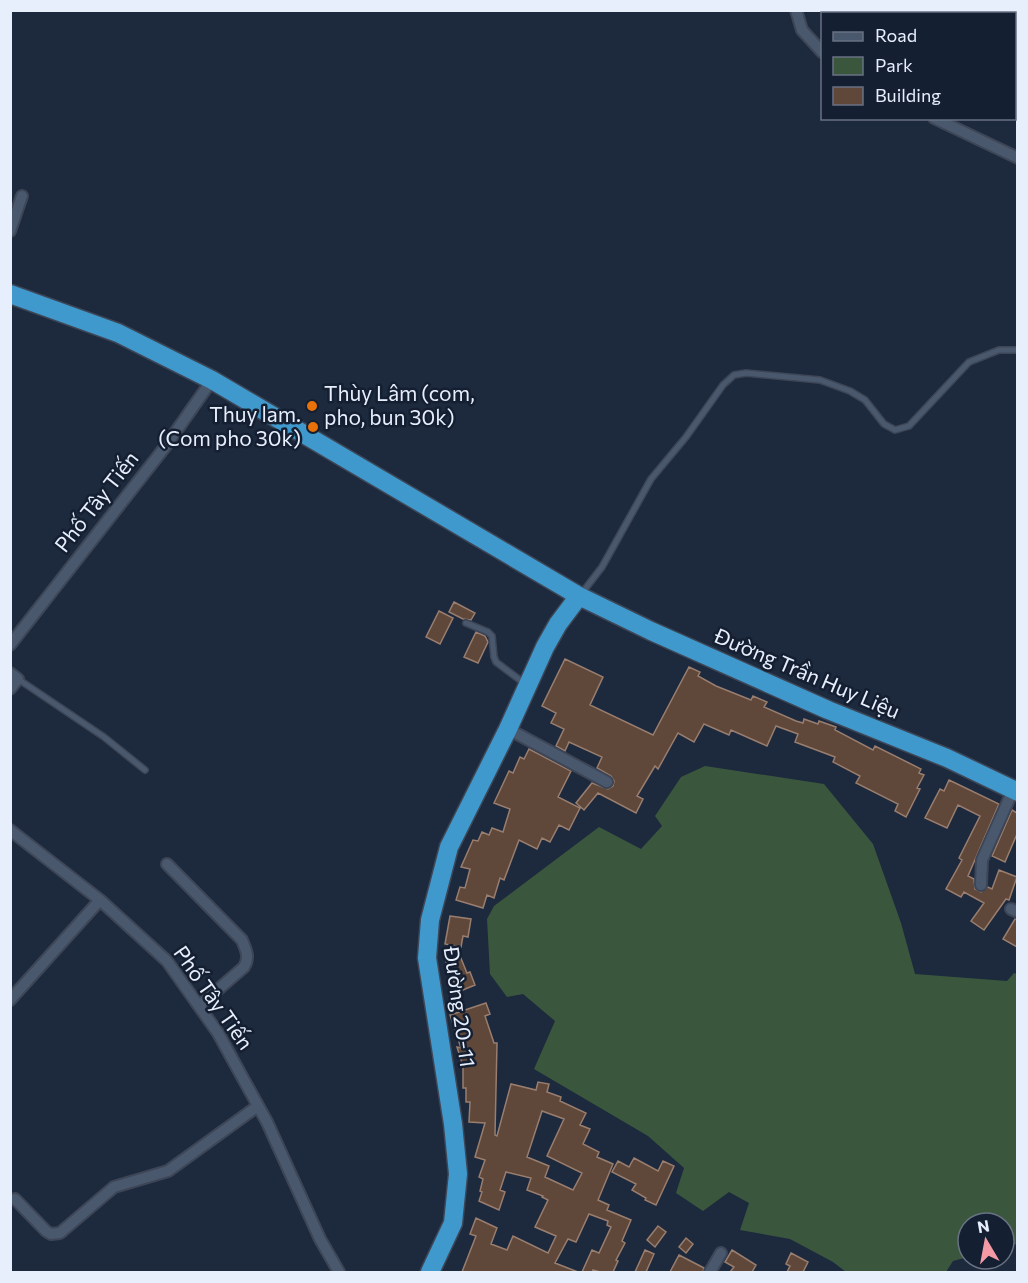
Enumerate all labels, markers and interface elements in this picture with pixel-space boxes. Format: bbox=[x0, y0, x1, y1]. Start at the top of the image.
legend bbox=[821, 12, 1016, 120]
text: Road bbox=[875, 24, 917, 46]
text: Park bbox=[875, 54, 913, 76]
text: Building bbox=[875, 84, 941, 106]
place label: Thùy Lâm (com, pho, bun 30k) bbox=[324, 380, 475, 429]
marker: Thùy Lâm (com, pho, bun 30k) bbox=[305, 399, 319, 413]
place label: Thuy lam. (Com pho 30k) bbox=[158, 401, 301, 450]
marker: Thuy lam. (Com pho 30k) bbox=[306, 420, 320, 434]
street label: Phố Tây Tiến bbox=[49, 446, 143, 556]
street label: Đường Trần Huy Liệu bbox=[710, 622, 904, 723]
street label: Phố Tây Tiến bbox=[169, 940, 259, 1054]
street label: Đường 20-11 bbox=[440, 944, 481, 1069]
north arrow bbox=[956, 1211, 1016, 1271]
text: N bbox=[976, 1215, 991, 1236]

